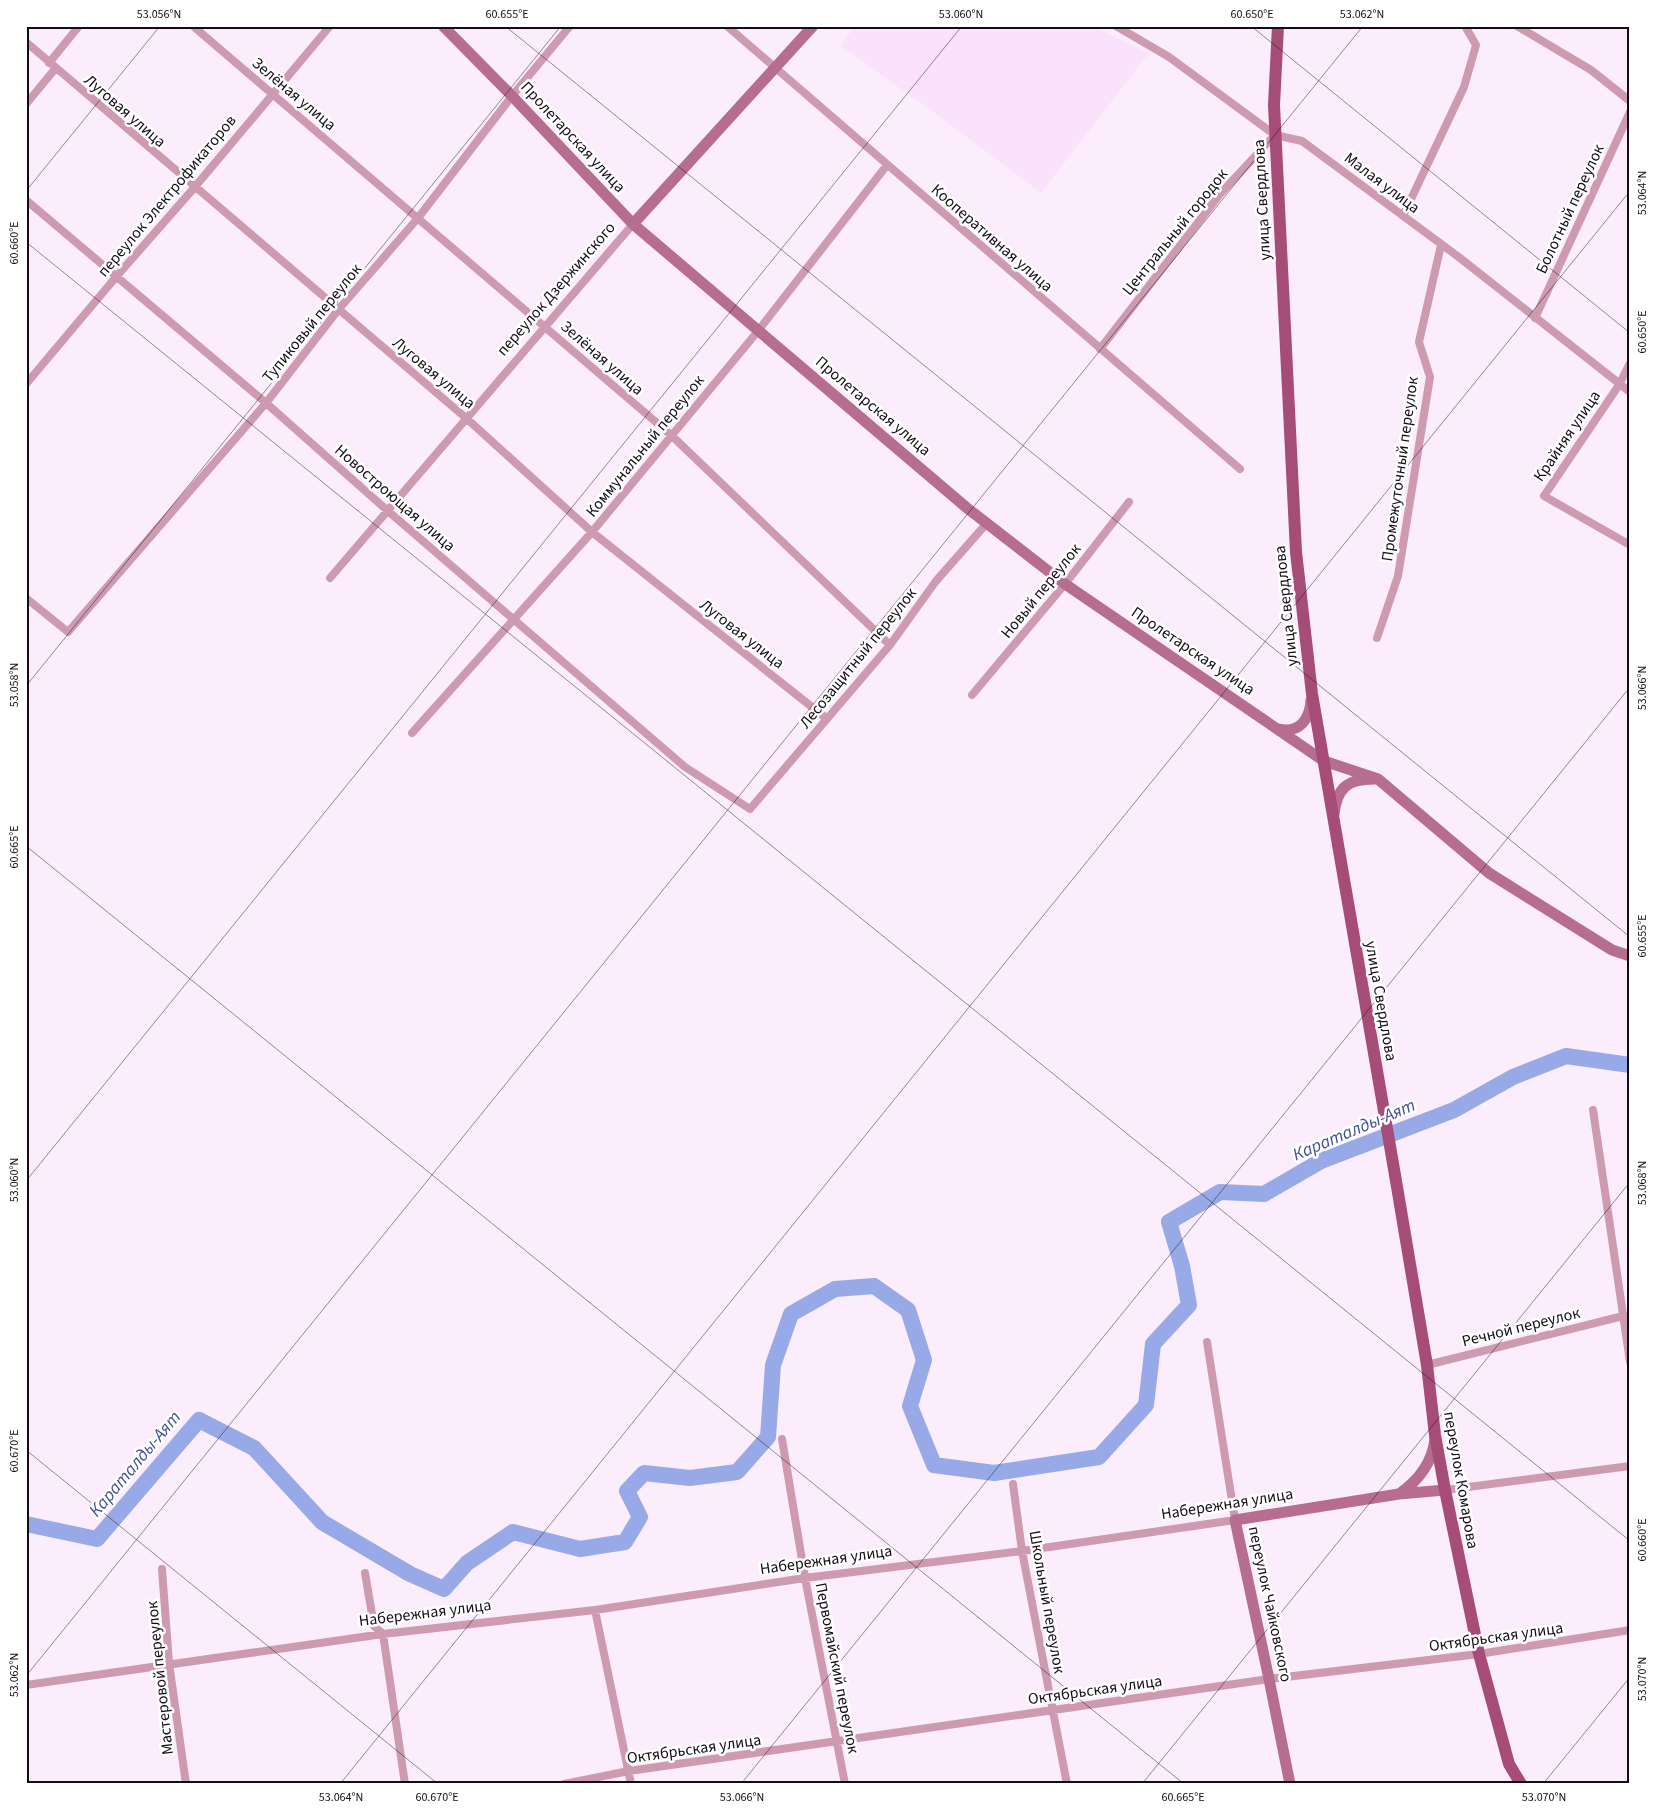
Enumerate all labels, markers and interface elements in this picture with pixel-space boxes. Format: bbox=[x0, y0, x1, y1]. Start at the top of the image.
text: 53.056°N bbox=[137, 6, 181, 23]
text: 60.655°E bbox=[485, 6, 529, 23]
text: 53.060°N bbox=[939, 6, 983, 23]
text: 60.650°E bbox=[1230, 6, 1274, 23]
text: 53.062°N bbox=[1340, 6, 1384, 23]
street label: Зелёная улица bbox=[247, 52, 341, 136]
street label: Луговая улица bbox=[79, 69, 171, 153]
street label: Пролетарская улица bbox=[516, 77, 630, 197]
street label: переулок Электрофикаторов bbox=[93, 110, 241, 282]
street label: улица Свердлова bbox=[1248, 139, 1276, 261]
street label: Болотный переулок bbox=[1530, 141, 1610, 277]
street label: Малая улица bbox=[1340, 147, 1424, 219]
street label: Центральный городок bbox=[1117, 164, 1233, 300]
text: 53.064°N bbox=[1634, 171, 1651, 215]
street label: Кооперативная улица bbox=[926, 179, 1058, 297]
street label: переулок Дзержинского bbox=[492, 217, 620, 361]
text: 60.660°E bbox=[6, 221, 23, 265]
street label: Тупиковый переулок bbox=[257, 259, 367, 387]
text: 60.650°E bbox=[1634, 310, 1651, 354]
street label: Зелёная улица bbox=[556, 316, 648, 400]
street label: Луговая улица bbox=[388, 332, 480, 414]
street label: Пролетарская улица bbox=[811, 351, 935, 461]
street label: Коммунальный переулок bbox=[581, 370, 709, 522]
street label: Промежуточный переулок bbox=[1376, 375, 1424, 563]
street label: Крайняя улица bbox=[1528, 386, 1606, 486]
street label: Новостроющая улица bbox=[330, 439, 460, 557]
street label: Новый переулок bbox=[996, 539, 1086, 643]
street label: улица Свердлова bbox=[1269, 544, 1303, 668]
street label: Лесозащитный переулок bbox=[794, 583, 922, 733]
street label: Луговая улица bbox=[695, 594, 789, 674]
street label: Пролетарская улица bbox=[1127, 601, 1259, 701]
text: 53.058°N bbox=[6, 663, 23, 707]
text: 53.066°N bbox=[1634, 666, 1651, 710]
text: 60.665°E bbox=[6, 825, 23, 869]
text: 60.655°E bbox=[1634, 914, 1651, 958]
street label: улица Свердлова bbox=[1360, 939, 1402, 1063]
water label: Караталды-Аят bbox=[1289, 1093, 1419, 1167]
text: 53.060°N bbox=[6, 1158, 23, 1202]
text: 53.068°N bbox=[1634, 1161, 1651, 1205]
street label: Речной переулок bbox=[1460, 1302, 1582, 1352]
water label: Караталды-Аят bbox=[83, 1406, 187, 1522]
street label: переулок Комарова bbox=[1438, 1410, 1484, 1550]
text: 60.670°E bbox=[6, 1429, 23, 1473]
street label: Набережная улица bbox=[1159, 1483, 1295, 1525]
text: 60.660°E bbox=[1634, 1518, 1651, 1562]
street label: переулок Чайковского bbox=[1243, 1524, 1297, 1684]
street label: Школьный переулок bbox=[1024, 1529, 1070, 1675]
street label: Набережная улица bbox=[758, 1540, 894, 1580]
street label: Первомайский переулок bbox=[810, 1581, 864, 1755]
street label: Набережная улица bbox=[357, 1594, 493, 1632]
street label: Мастеровой переулок bbox=[141, 1600, 179, 1756]
street label: Октябрьская улица bbox=[1428, 1617, 1564, 1657]
text: 53.062°N bbox=[6, 1653, 23, 1697]
text: 53.070°N bbox=[1634, 1657, 1651, 1701]
street label: Октябрьская улица bbox=[1027, 1670, 1163, 1710]
street label: Октябрьская улица bbox=[626, 1729, 762, 1769]
text: 53.064°N bbox=[319, 1789, 363, 1806]
text: 60.670°E bbox=[415, 1789, 459, 1806]
text: 53.066°N bbox=[720, 1789, 764, 1806]
text: 60.665°E bbox=[1161, 1789, 1205, 1806]
text: 53.070°N bbox=[1522, 1789, 1566, 1806]

